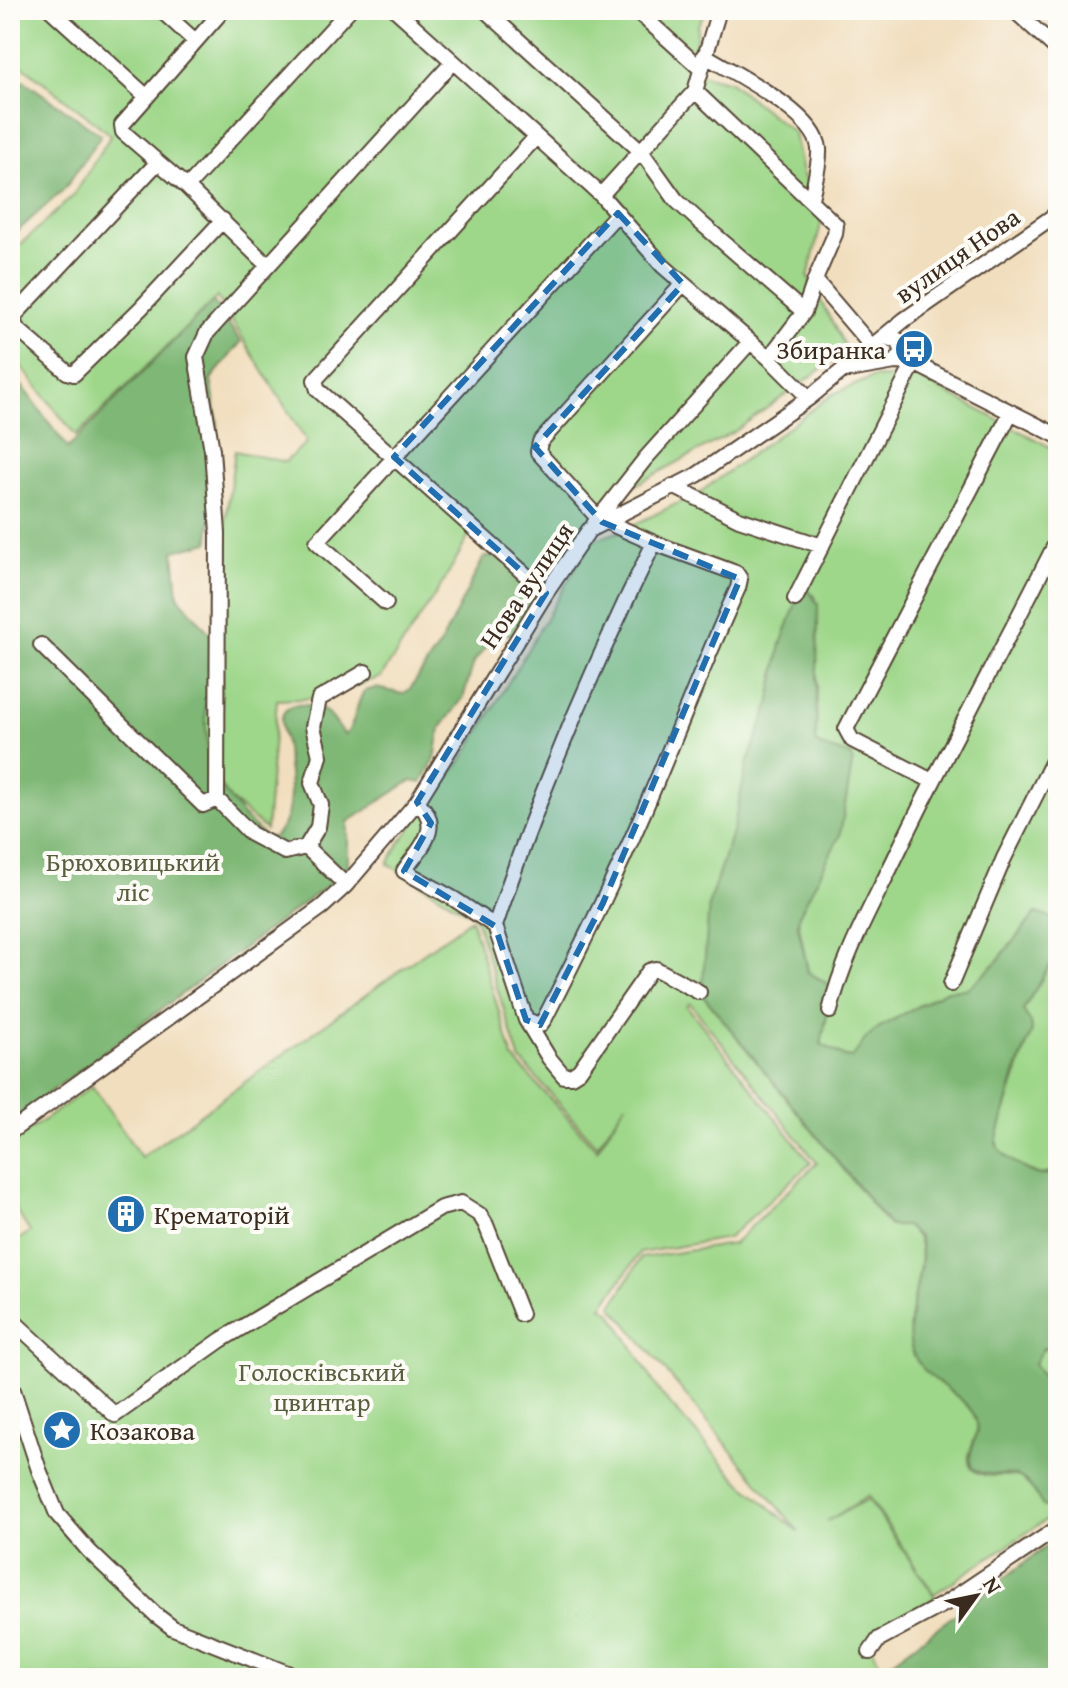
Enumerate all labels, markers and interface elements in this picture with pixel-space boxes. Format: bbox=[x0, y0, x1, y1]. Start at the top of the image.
street label: вулиця Нова bbox=[886, 197, 1028, 313]
bus stop icon: Збиранка bbox=[893, 328, 935, 370]
place label: Збиранка bbox=[776, 330, 887, 369]
street label: Нова вулиця bbox=[469, 514, 583, 656]
park label: Брюховицький ліс bbox=[46, 842, 220, 911]
building icon: Крематорій bbox=[105, 1193, 147, 1235]
place label: Крематорій bbox=[154, 1195, 290, 1234]
park label: Голосківський цвинтар bbox=[239, 1352, 405, 1421]
place icon: Козакова bbox=[41, 1409, 83, 1451]
place label: Козакова bbox=[90, 1411, 195, 1450]
north arrow bbox=[936, 1556, 1016, 1636]
text: N bbox=[975, 1570, 1010, 1600]

